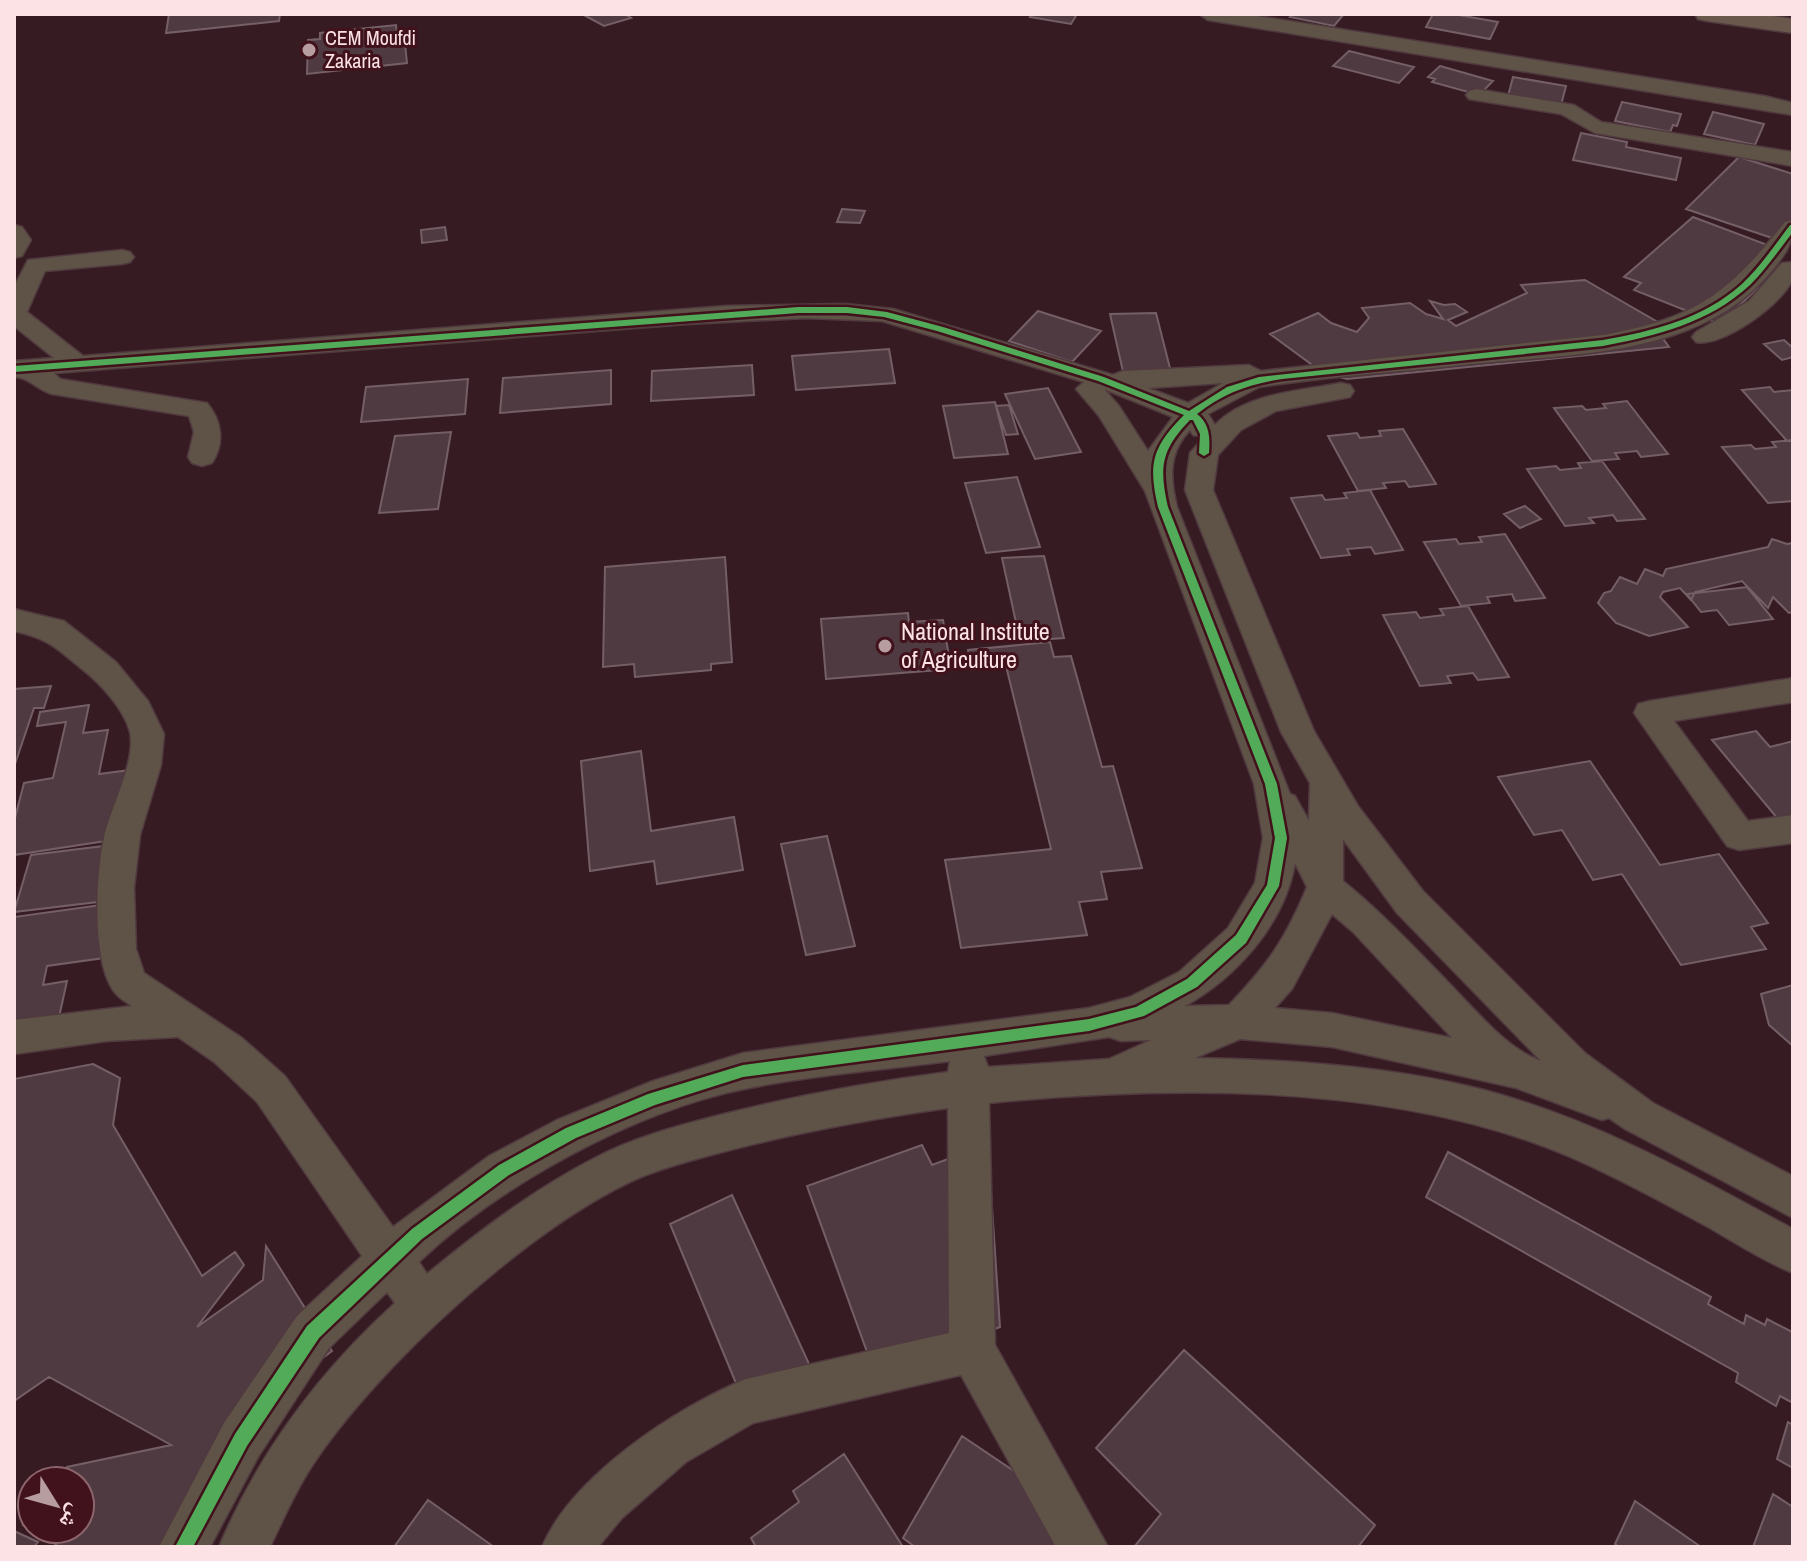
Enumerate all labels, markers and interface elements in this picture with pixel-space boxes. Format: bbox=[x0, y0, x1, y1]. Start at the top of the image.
place label: CEM Moufdi Zakaria bbox=[325, 24, 416, 74]
marker: CEM Moufdi Zakaria bbox=[300, 41, 318, 59]
place label: National Institute of Agriculture bbox=[901, 615, 1050, 675]
marker: National Institute of Agriculture bbox=[876, 637, 894, 655]
north arrow bbox=[16, 1465, 96, 1545]
text: ش bbox=[53, 1499, 91, 1535]

